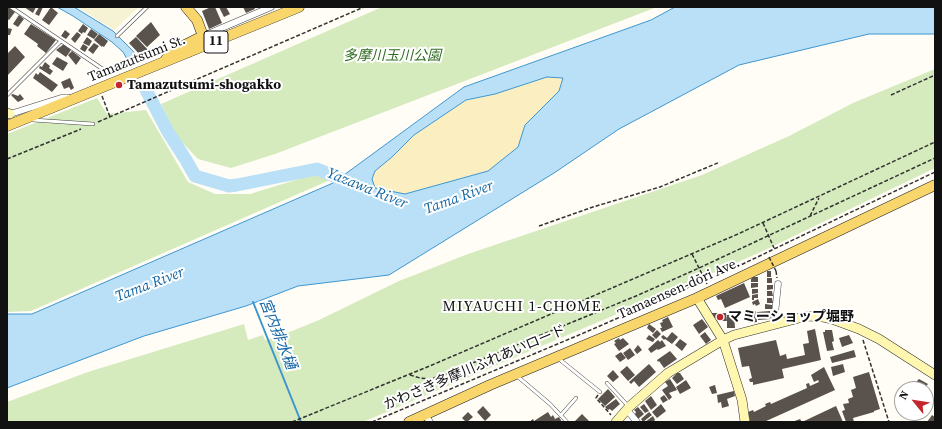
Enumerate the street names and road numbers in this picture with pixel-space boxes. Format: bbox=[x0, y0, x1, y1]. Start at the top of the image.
road number: 11 bbox=[204, 31, 228, 53]
street label: Tamazutsumi St. bbox=[86, 32, 188, 86]
street label: Tamaensen-dōri Ave. bbox=[615, 255, 743, 323]
street label: かわさき多摩川ふれあいロード bbox=[382, 322, 568, 414]

